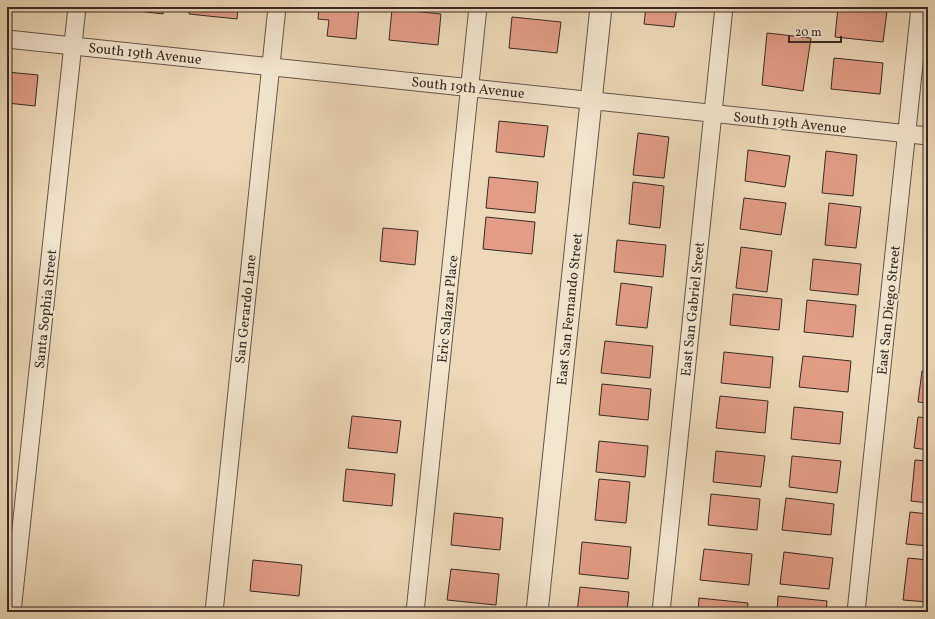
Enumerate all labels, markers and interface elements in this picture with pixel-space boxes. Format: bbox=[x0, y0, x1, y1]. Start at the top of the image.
scale bar bbox=[789, 18, 841, 44]
text: 20 m bbox=[795, 25, 822, 41]
street label: South 19th Avenue bbox=[87, 39, 203, 70]
street label: South 19th Avenue bbox=[410, 73, 526, 104]
street label: South 19th Avenue bbox=[732, 108, 848, 139]
street label: East San Fernando Street bbox=[553, 232, 588, 386]
street label: East San Gabriel Sreet bbox=[677, 241, 710, 377]
street label: East San Diego Street bbox=[873, 244, 906, 376]
street label: Santa Sophia Street bbox=[31, 248, 62, 370]
street label: San Gerardo Lane bbox=[231, 253, 262, 365]
street label: Eric Salazar Place bbox=[433, 254, 464, 364]

